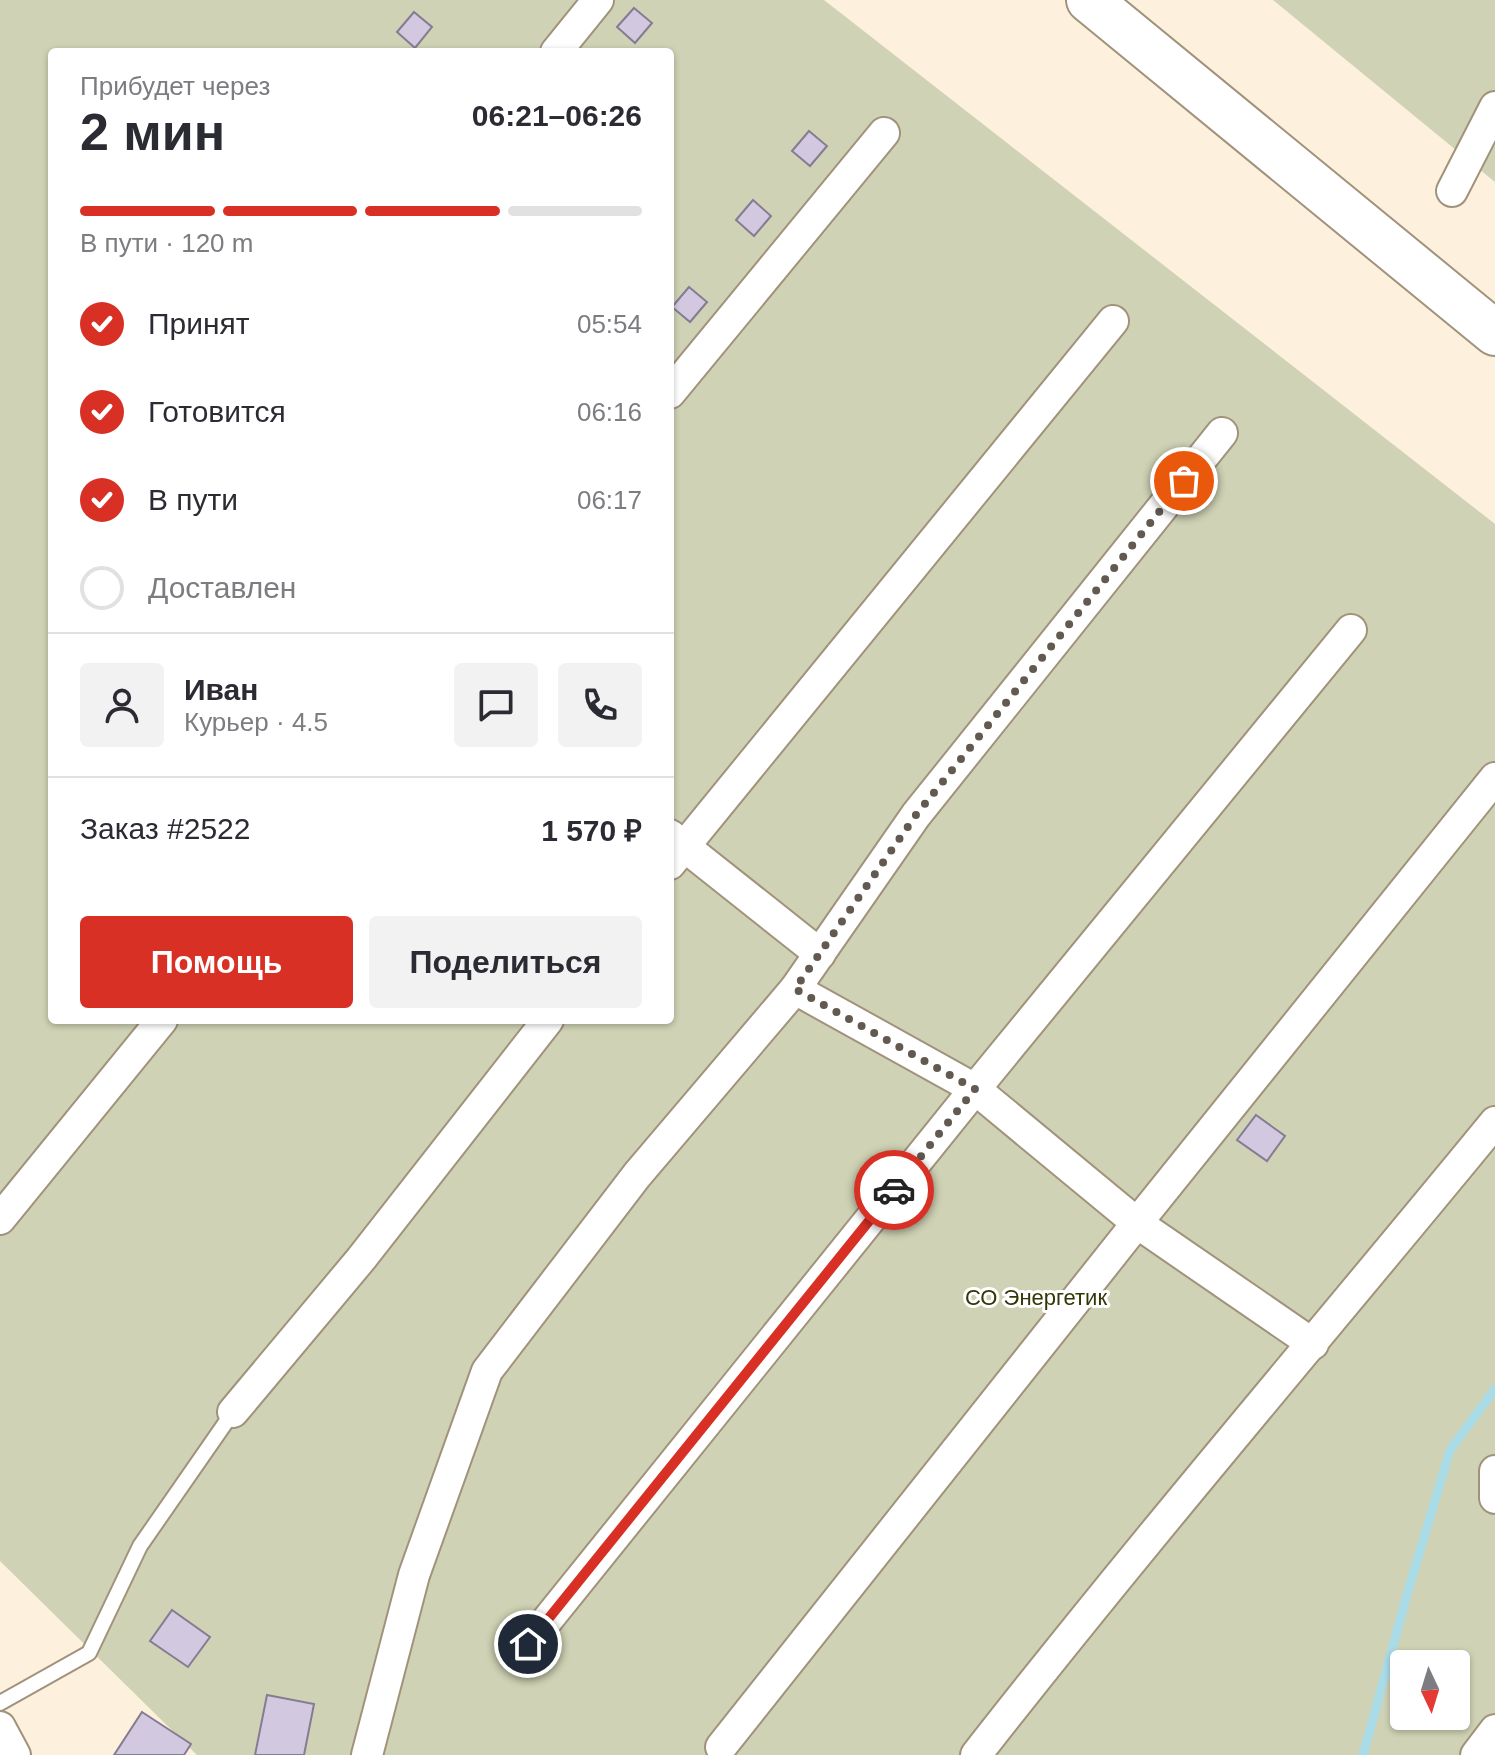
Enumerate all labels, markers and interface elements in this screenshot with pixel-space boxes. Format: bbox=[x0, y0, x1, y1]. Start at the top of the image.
text: Прибудет через bbox=[80, 71, 270, 101]
text: 06:21–06:26 bbox=[472, 99, 642, 132]
text: 2 мин bbox=[80, 103, 225, 161]
text: В пути · 120 m bbox=[80, 228, 253, 258]
icon: check bbox=[80, 302, 124, 346]
text: Принят bbox=[148, 307, 250, 340]
text: 05:54 bbox=[577, 309, 642, 339]
icon: check bbox=[80, 390, 124, 434]
text: Готовится bbox=[148, 395, 286, 428]
text: 06:16 bbox=[577, 397, 642, 427]
pin bbox=[1150, 447, 1218, 515]
icon: bag bbox=[1162, 459, 1206, 503]
icon: check bbox=[80, 478, 124, 522]
text: В пути bbox=[148, 483, 238, 516]
text: 06:17 bbox=[577, 485, 642, 515]
text: Доставлен bbox=[148, 571, 296, 604]
button: person bbox=[80, 663, 164, 747]
button: chat bbox=[454, 663, 538, 747]
button: phone bbox=[558, 663, 642, 747]
text: Иван bbox=[184, 673, 258, 706]
text: Курьер · 4.5 bbox=[184, 707, 328, 737]
text: Заказ #2522 bbox=[80, 812, 250, 845]
text: 1 570 ₽ bbox=[541, 814, 642, 847]
button: Помощь bbox=[80, 916, 353, 1008]
button: Поделиться bbox=[369, 916, 642, 1008]
courier bbox=[854, 1150, 934, 1230]
icon: car bbox=[872, 1168, 916, 1212]
park label: СО Энергетик bbox=[965, 1285, 1107, 1310]
pin bbox=[494, 1610, 562, 1678]
icon: home bbox=[506, 1622, 550, 1666]
north arrow bbox=[1390, 1650, 1470, 1730]
map controls bbox=[1390, 1650, 1470, 1730]

